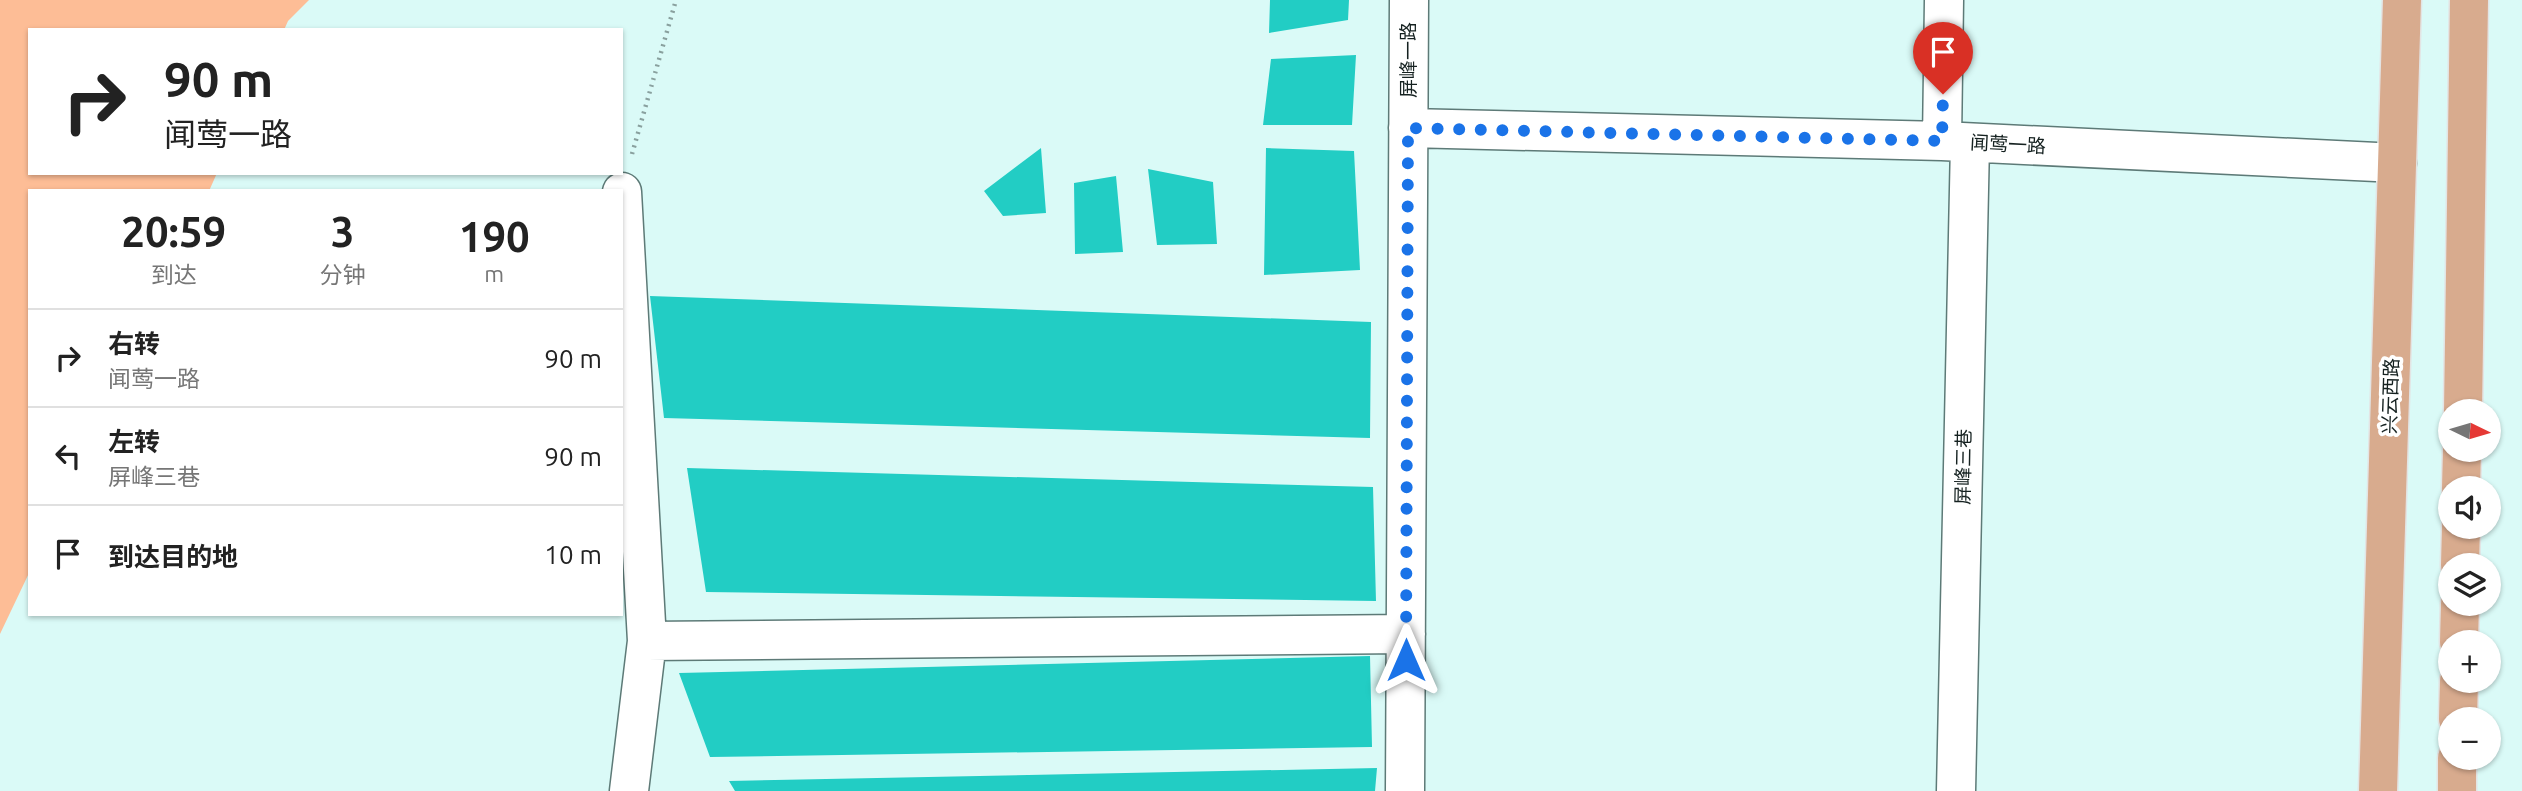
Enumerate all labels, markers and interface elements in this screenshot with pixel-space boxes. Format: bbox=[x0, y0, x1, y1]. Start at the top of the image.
street label: 屏峰一路 bbox=[1397, 22, 1419, 98]
pin bbox=[1913, 22, 1973, 94]
icon: arrive bbox=[1924, 33, 1962, 71]
text: 90 m bbox=[164, 51, 273, 106]
icon: right bbox=[49, 56, 140, 147]
text: 闻莺一路 bbox=[164, 116, 292, 152]
street label: 闻莺一路 bbox=[1969, 131, 2047, 157]
text: 20:59 bbox=[121, 208, 226, 255]
text: 3 bbox=[331, 208, 354, 255]
text: 190 bbox=[459, 213, 530, 260]
text: m bbox=[484, 261, 504, 286]
text: 到达 bbox=[151, 262, 197, 287]
text: 分钟 bbox=[320, 262, 366, 287]
text: 右转 bbox=[108, 329, 160, 358]
icon: right bbox=[49, 339, 87, 377]
text: 90 m bbox=[544, 344, 602, 373]
street label: 兴云西路 bbox=[2378, 358, 2402, 434]
text: 闻莺一路 bbox=[108, 366, 200, 391]
north arrow bbox=[2438, 399, 2501, 462]
map controls bbox=[2438, 399, 2501, 770]
text: 左转 bbox=[108, 427, 160, 456]
street label: 屏峰三巷 bbox=[1951, 429, 1975, 505]
icon: left bbox=[49, 437, 87, 475]
text: 90 m bbox=[544, 442, 602, 471]
text: 屏峰三巷 bbox=[108, 464, 200, 489]
button: sound bbox=[2438, 476, 2501, 539]
icon: arrive bbox=[49, 535, 87, 573]
text: 10 m bbox=[544, 540, 602, 569]
text: 到达目的地 bbox=[108, 542, 238, 571]
button: layers bbox=[2438, 553, 2501, 616]
position arrow bbox=[1369, 623, 1443, 697]
button: + bbox=[2438, 630, 2501, 693]
button: − bbox=[2438, 707, 2501, 770]

